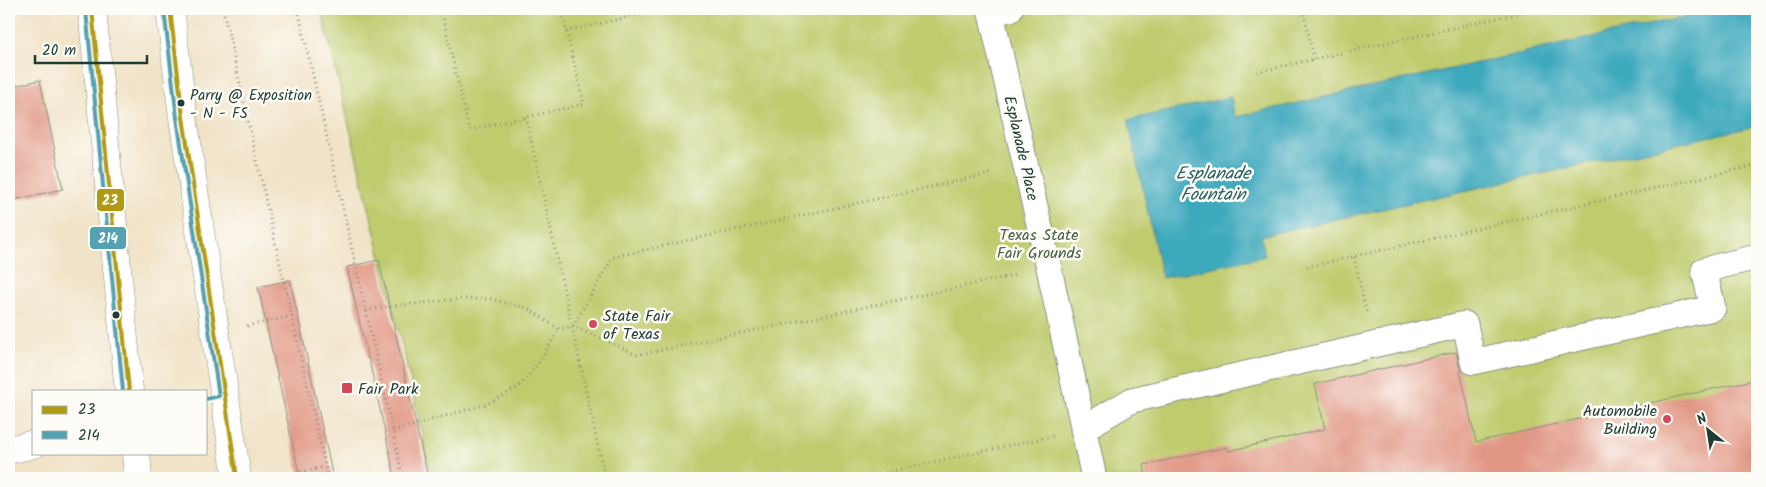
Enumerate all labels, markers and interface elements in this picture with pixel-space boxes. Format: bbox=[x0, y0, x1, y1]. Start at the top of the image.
scale bar bbox=[35, 32, 148, 64]
text: 20 m bbox=[42, 39, 76, 63]
place label: Parry @ Exposition - N - FS bbox=[190, 84, 312, 126]
street label: Esplanade Place bbox=[996, 93, 1045, 203]
marker: Parry @ Exposition - N - FS bbox=[176, 98, 186, 108]
water label: Esplanade Fountain bbox=[1176, 160, 1252, 210]
line badge: 23 bbox=[96, 188, 125, 212]
text: 23 bbox=[102, 190, 118, 212]
park label: Texas State Fair Grounds bbox=[997, 223, 1082, 266]
line badge: 214 bbox=[89, 226, 127, 250]
text: 214 bbox=[98, 228, 118, 250]
place label: State Fair of Texas bbox=[603, 304, 672, 347]
unlabelled marker bbox=[111, 310, 121, 320]
marker: State Fair of Texas bbox=[587, 318, 599, 330]
place label: Fair Park bbox=[358, 377, 419, 402]
marker: Fair Park bbox=[340, 381, 354, 395]
legend bbox=[32, 390, 208, 454]
text: 23 bbox=[78, 398, 96, 422]
place label: Automobile Building bbox=[1583, 399, 1657, 442]
north arrow bbox=[1684, 404, 1734, 454]
text: N bbox=[1693, 408, 1711, 431]
marker: Automobile Building bbox=[1661, 413, 1673, 425]
text: 214 bbox=[78, 424, 100, 448]

